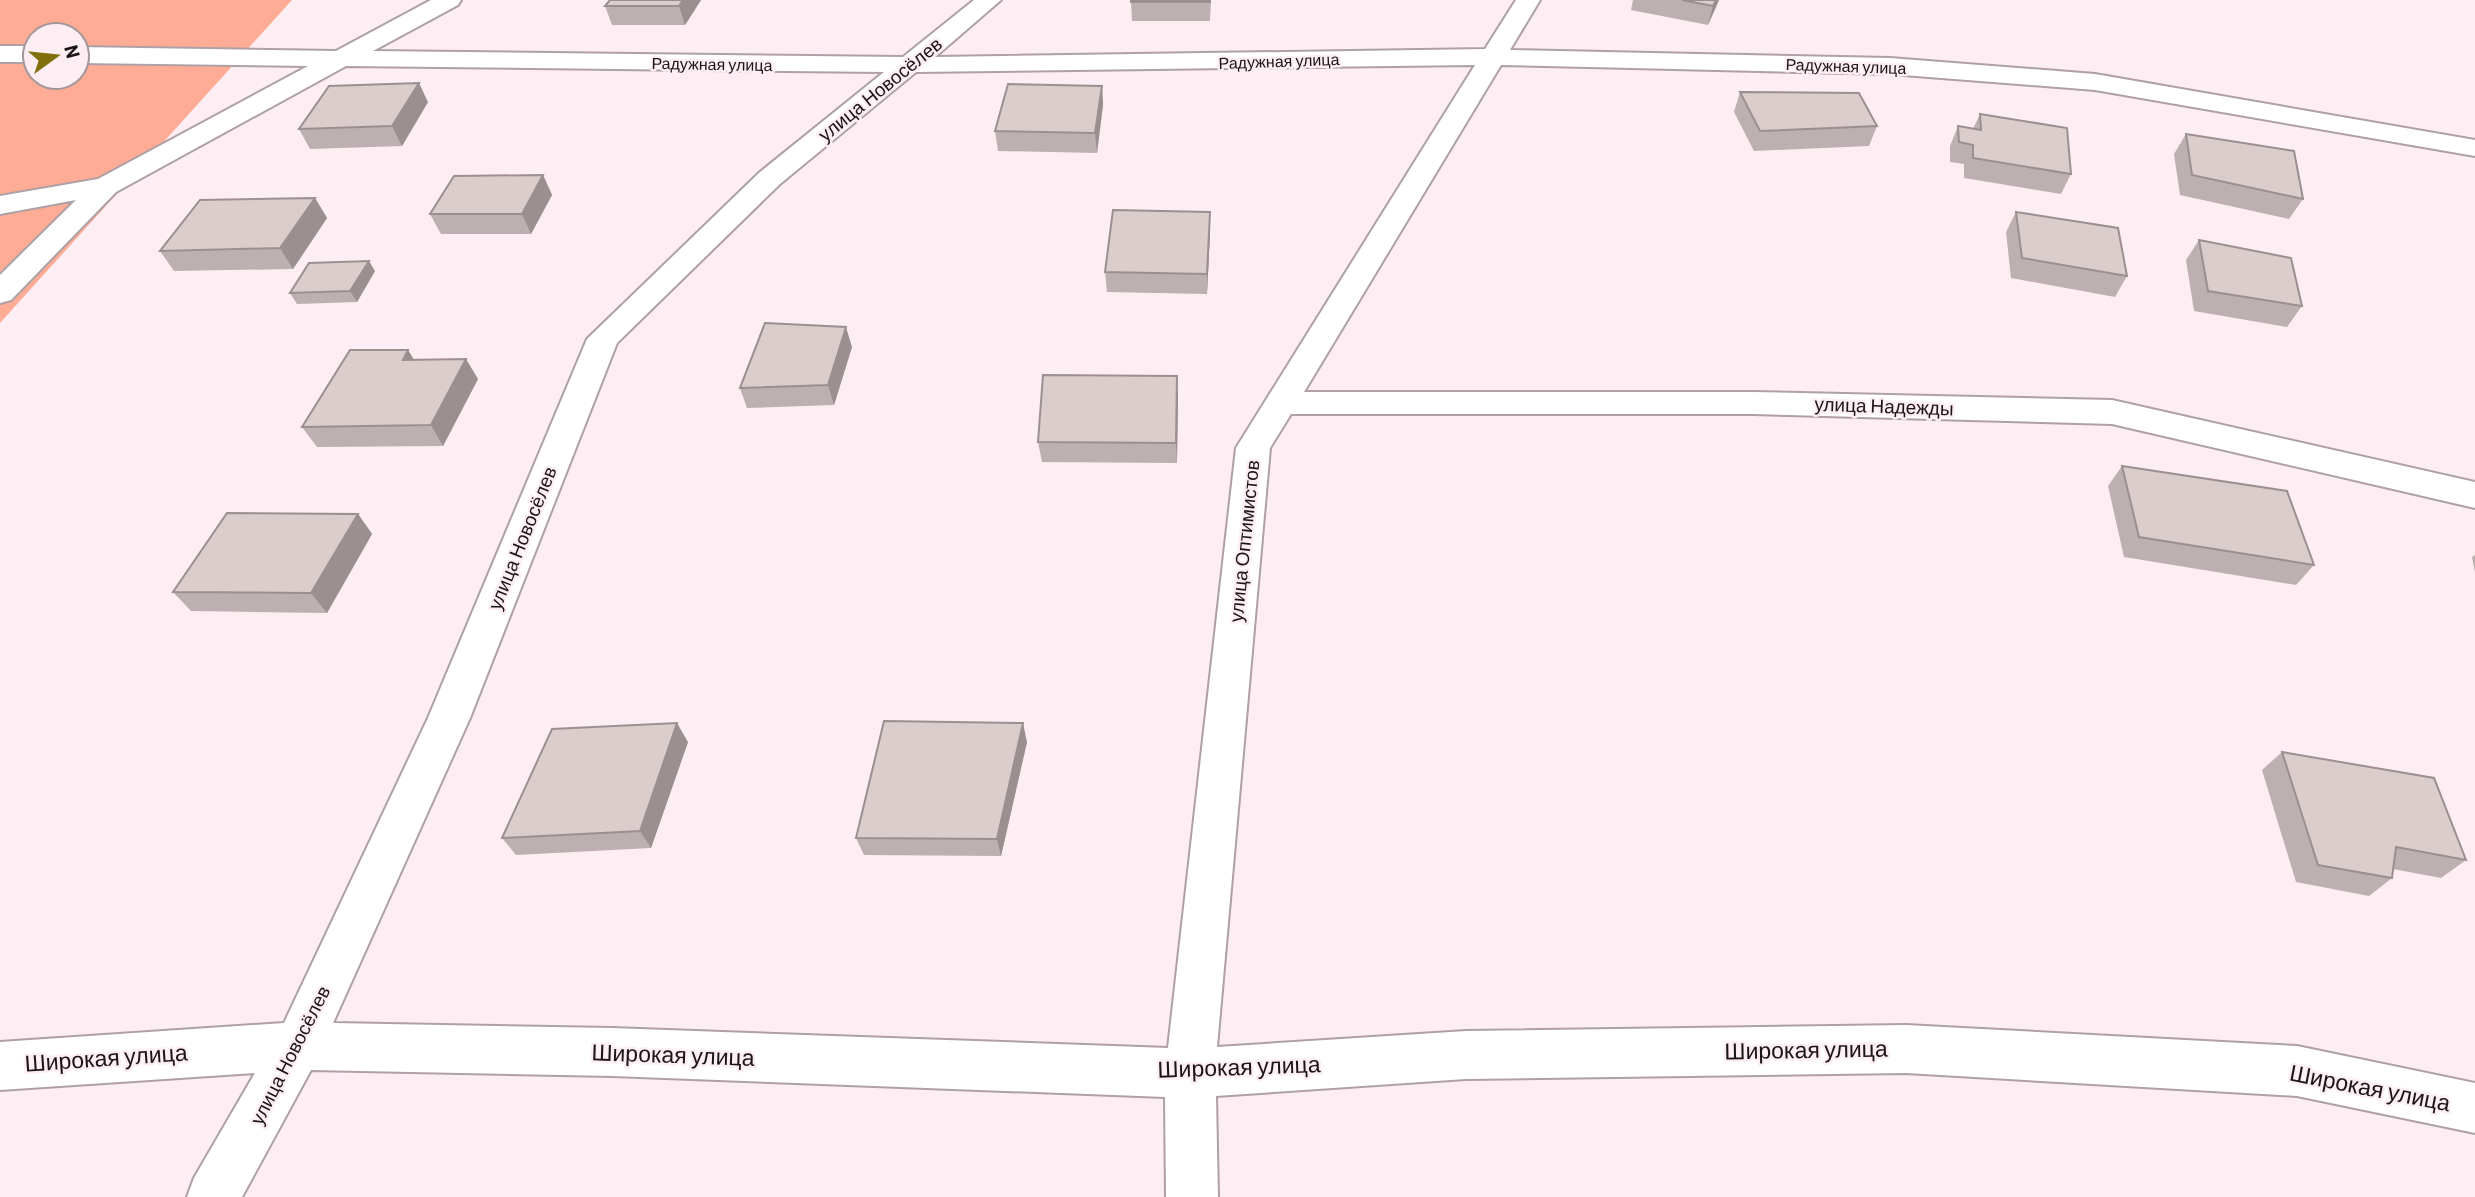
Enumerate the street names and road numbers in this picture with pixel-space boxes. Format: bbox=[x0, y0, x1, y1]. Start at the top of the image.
street label: улица Новосёлев bbox=[813, 32, 946, 146]
street label: Радужная улица bbox=[1218, 49, 1340, 72]
street label: Радужная улица bbox=[651, 53, 773, 74]
street label: Радужная улица bbox=[1785, 54, 1907, 77]
street label: улица Надежды bbox=[1814, 392, 1954, 419]
street label: улица Оптимистов bbox=[1224, 459, 1263, 623]
street label: улица Новосёлев bbox=[482, 463, 561, 613]
street label: улица Новосёлев bbox=[245, 982, 334, 1128]
street label: Широкая улица bbox=[1724, 1034, 1888, 1064]
street label: Широкая улица bbox=[24, 1037, 188, 1077]
street label: Широкая улица bbox=[591, 1037, 755, 1071]
street label: Широкая улица bbox=[1157, 1049, 1321, 1083]
street label: Широкая улица bbox=[2287, 1058, 2453, 1116]

